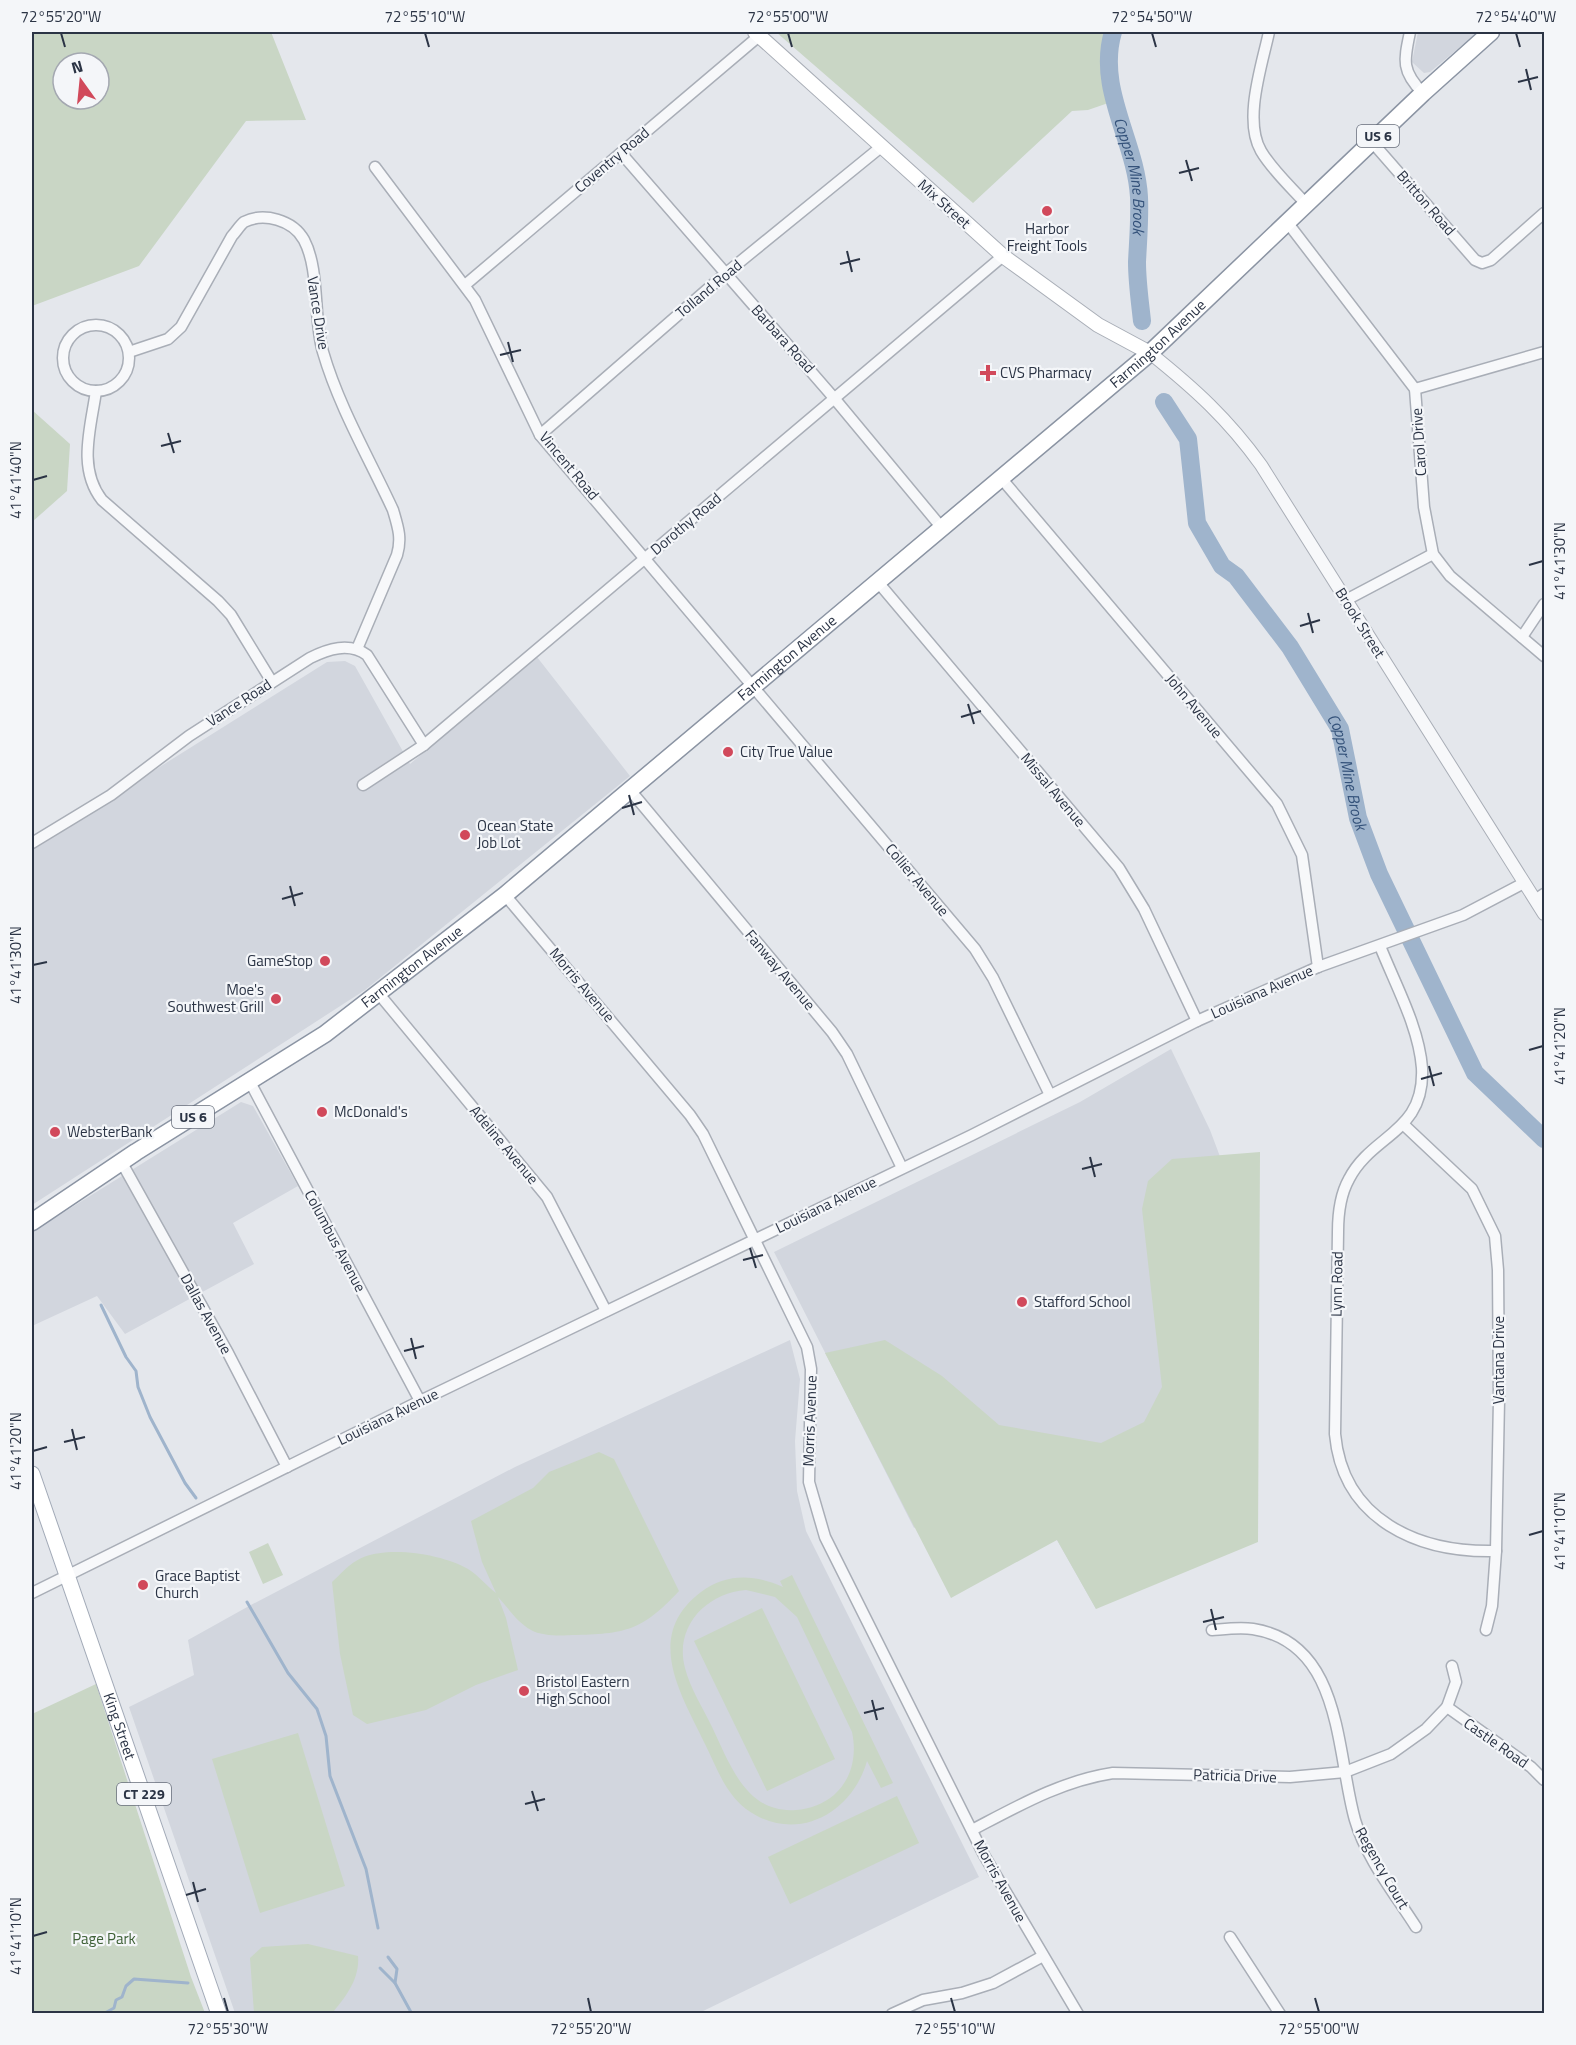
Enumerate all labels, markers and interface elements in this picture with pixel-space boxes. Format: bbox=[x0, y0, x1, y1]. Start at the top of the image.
text: 72°55'20"W bbox=[21, 5, 101, 28]
text: 72°55'10"W bbox=[385, 5, 465, 28]
text: 72°55'00"W bbox=[748, 5, 828, 28]
text: 72°54'50"W bbox=[1112, 5, 1192, 28]
text: 72°54'40"W bbox=[1476, 5, 1556, 28]
north arrow bbox=[51, 51, 111, 111]
text: N bbox=[69, 53, 86, 80]
water label: Copper Mine Brook bbox=[1108, 114, 1151, 237]
street label: Coventry Road bbox=[569, 121, 654, 198]
road number: US 6 bbox=[1357, 125, 1399, 147]
street label: Britton Road bbox=[1391, 165, 1461, 240]
street label: Mix Street bbox=[913, 173, 977, 234]
marker: Harbor Freight Tools bbox=[1040, 204, 1054, 218]
place label: Harbor Freight Tools bbox=[1007, 217, 1087, 257]
street label: Tolland Road bbox=[670, 254, 747, 323]
street label: Vance Drive bbox=[301, 275, 336, 351]
street label: Farmington Avenue bbox=[1104, 294, 1211, 393]
street label: Barbara Road bbox=[746, 299, 821, 378]
place label: CVS Pharmacy bbox=[1000, 361, 1092, 384]
marker: CVS Pharmacy bbox=[981, 366, 995, 380]
street label: Carol Drive bbox=[1405, 407, 1432, 477]
street label: Vincent Road bbox=[534, 426, 605, 505]
text: 41°41'40"N bbox=[4, 441, 27, 519]
street label: Dorothy Road bbox=[645, 487, 726, 560]
text: 41°41'30"N bbox=[1548, 522, 1571, 600]
street label: Brook Street bbox=[1330, 583, 1392, 663]
street label: Farmington Avenue bbox=[732, 609, 841, 706]
street label: John Avenue bbox=[1160, 668, 1228, 743]
street label: Vance Road bbox=[202, 673, 276, 732]
water label: Copper Mine Brook bbox=[1321, 709, 1374, 835]
place label: City True Value bbox=[740, 740, 833, 763]
marker: City True Value bbox=[721, 745, 735, 759]
street label: Missal Avenue bbox=[1015, 747, 1091, 832]
place label: Ocean State Job Lot bbox=[477, 814, 553, 854]
marker: Ocean State Job Lot bbox=[458, 828, 472, 842]
street label: Collier Avenue bbox=[880, 838, 955, 921]
street label: Farmington Avenue bbox=[356, 920, 467, 1013]
street label: Fanway Avenue bbox=[740, 924, 821, 1015]
text: 41°41'30"N bbox=[4, 926, 27, 1004]
street label: Morris Avenue bbox=[544, 942, 621, 1027]
place label: GameStop bbox=[247, 949, 313, 972]
marker: GameStop bbox=[318, 954, 332, 968]
street label: Louisiana Avenue bbox=[1207, 959, 1317, 1024]
place label: Moe's Southwest Grill bbox=[168, 978, 264, 1018]
marker: Moe's Southwest Grill bbox=[269, 992, 283, 1006]
text: 41°41'20"N bbox=[1548, 1007, 1571, 1085]
place label: McDonald's bbox=[334, 1100, 408, 1123]
street label: Adeline Avenue bbox=[464, 1100, 544, 1189]
marker: McDonald's bbox=[315, 1105, 329, 1119]
road number: US 6 bbox=[172, 1106, 214, 1128]
place label: WebsterBank bbox=[67, 1120, 152, 1143]
marker: WebsterBank bbox=[48, 1125, 62, 1139]
street label: Louisiana Avenue bbox=[771, 1170, 880, 1239]
street label: Columbus Avenue bbox=[299, 1186, 372, 1296]
street label: Lynn Road bbox=[1324, 1251, 1349, 1317]
street label: Dallas Avenue bbox=[175, 1269, 238, 1358]
place label: Stafford School bbox=[1034, 1290, 1131, 1313]
marker: Stafford School bbox=[1015, 1295, 1029, 1309]
street label: Vantana Drive bbox=[1487, 1316, 1510, 1404]
street label: Morris Avenue bbox=[796, 1375, 823, 1467]
street label: Louisiana Avenue bbox=[333, 1382, 442, 1451]
text: 41°41'20"N bbox=[4, 1412, 27, 1490]
text: 41°41'10"N bbox=[1548, 1492, 1571, 1570]
place label: Grace Baptist Church bbox=[155, 1564, 240, 1604]
marker: Grace Baptist Church bbox=[136, 1578, 150, 1592]
place label: Bristol Eastern High School bbox=[536, 1670, 630, 1710]
marker: Bristol Eastern High School bbox=[517, 1684, 531, 1698]
street label: King Street bbox=[98, 1689, 142, 1763]
street label: Castle Road bbox=[1459, 1712, 1533, 1773]
street label: Patricia Drive bbox=[1193, 1763, 1277, 1788]
road number: CT 229 bbox=[117, 1783, 171, 1805]
street label: Regency Court bbox=[1350, 1822, 1416, 1914]
street label: Morris Avenue bbox=[968, 1835, 1033, 1926]
text: 41°41'10"N bbox=[4, 1897, 27, 1975]
park label: Page Park bbox=[72, 1927, 136, 1950]
text: 72°55'30"W bbox=[188, 2017, 268, 2040]
text: 72°55'20"W bbox=[551, 2017, 631, 2040]
text: 72°55'10"W bbox=[915, 2017, 995, 2040]
text: 72°55'00"W bbox=[1279, 2017, 1359, 2040]

